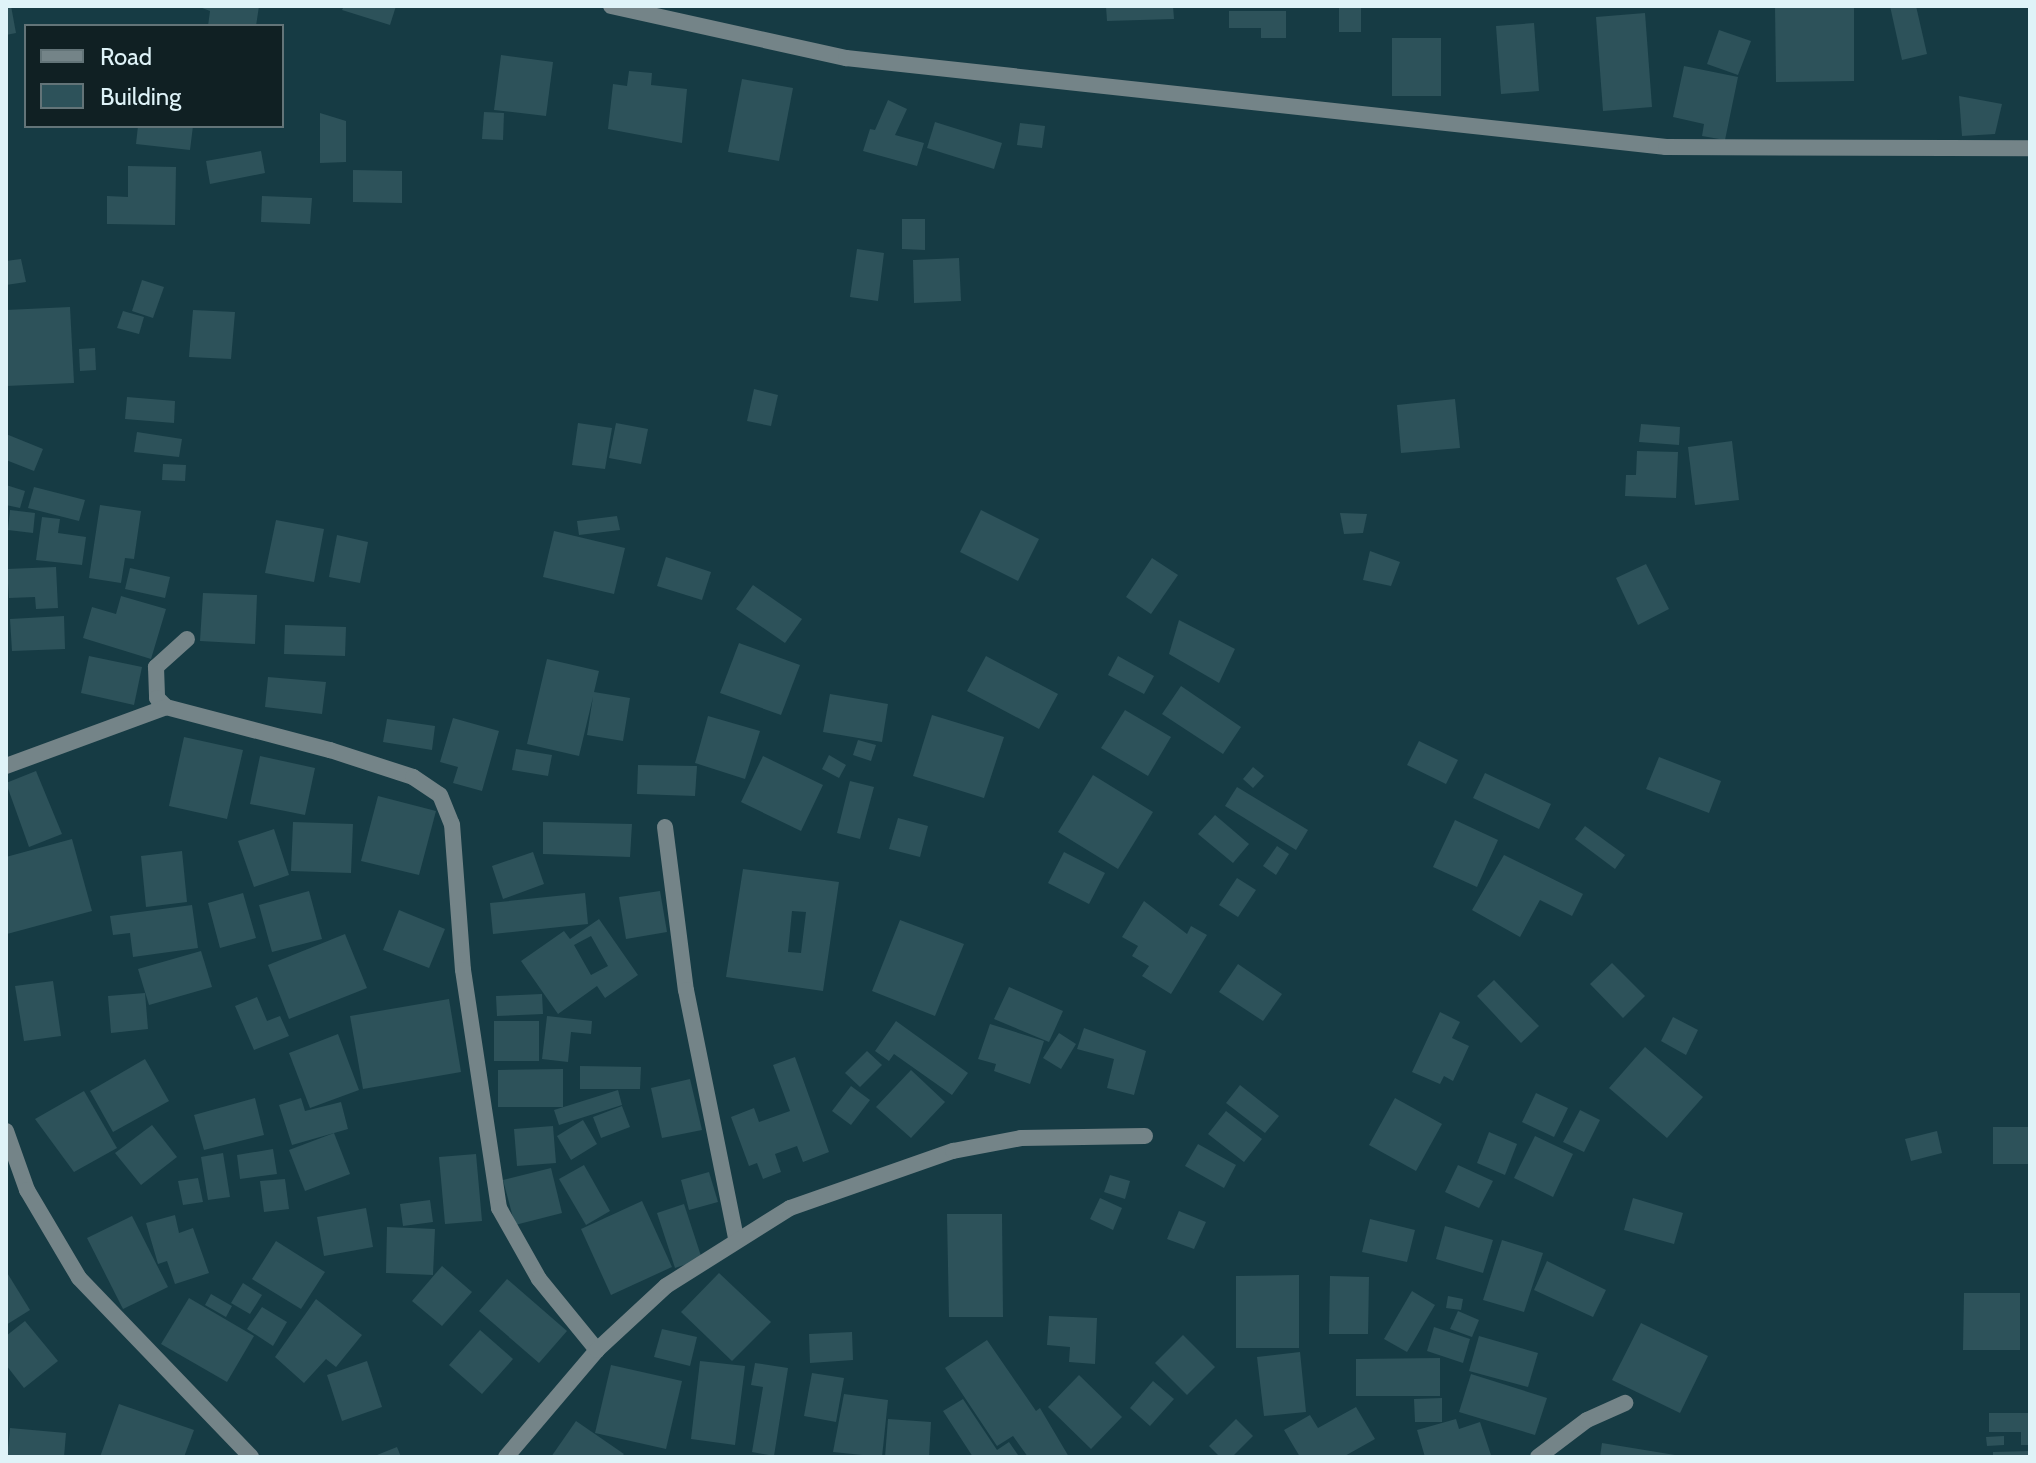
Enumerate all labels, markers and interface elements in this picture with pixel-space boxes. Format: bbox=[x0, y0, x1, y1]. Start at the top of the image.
legend bbox=[24, 24, 284, 128]
text: Road bbox=[100, 42, 152, 71]
text: Building bbox=[100, 82, 181, 111]

